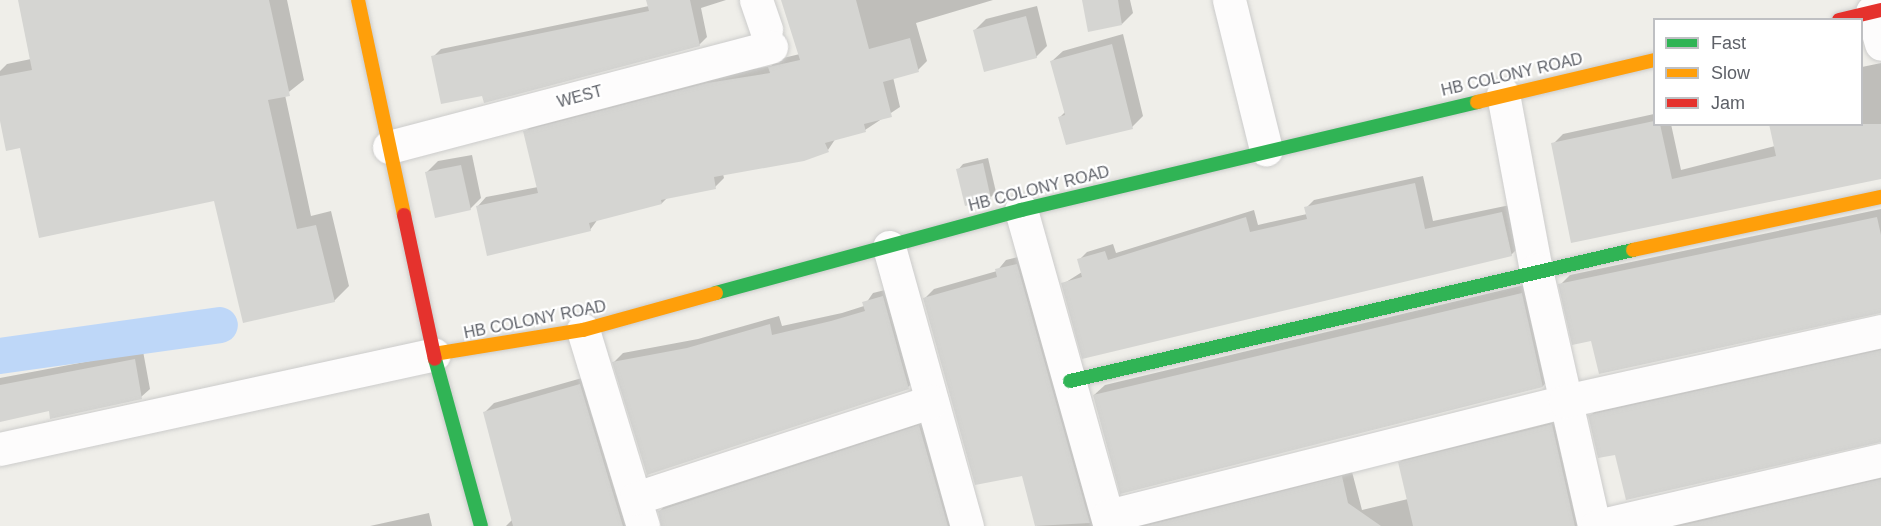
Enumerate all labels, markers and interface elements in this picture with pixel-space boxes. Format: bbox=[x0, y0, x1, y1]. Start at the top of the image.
legend bbox=[1653, 18, 1863, 126]
text: Fast bbox=[1711, 33, 1746, 53]
street label: HB COLONY ROAD bbox=[1439, 49, 1585, 101]
text: Slow bbox=[1711, 63, 1750, 83]
street label: WEST bbox=[555, 82, 605, 112]
text: Jam bbox=[1711, 93, 1745, 113]
street label: HB COLONY ROAD bbox=[966, 162, 1112, 216]
street label: HB COLONY ROAD bbox=[462, 297, 608, 343]

